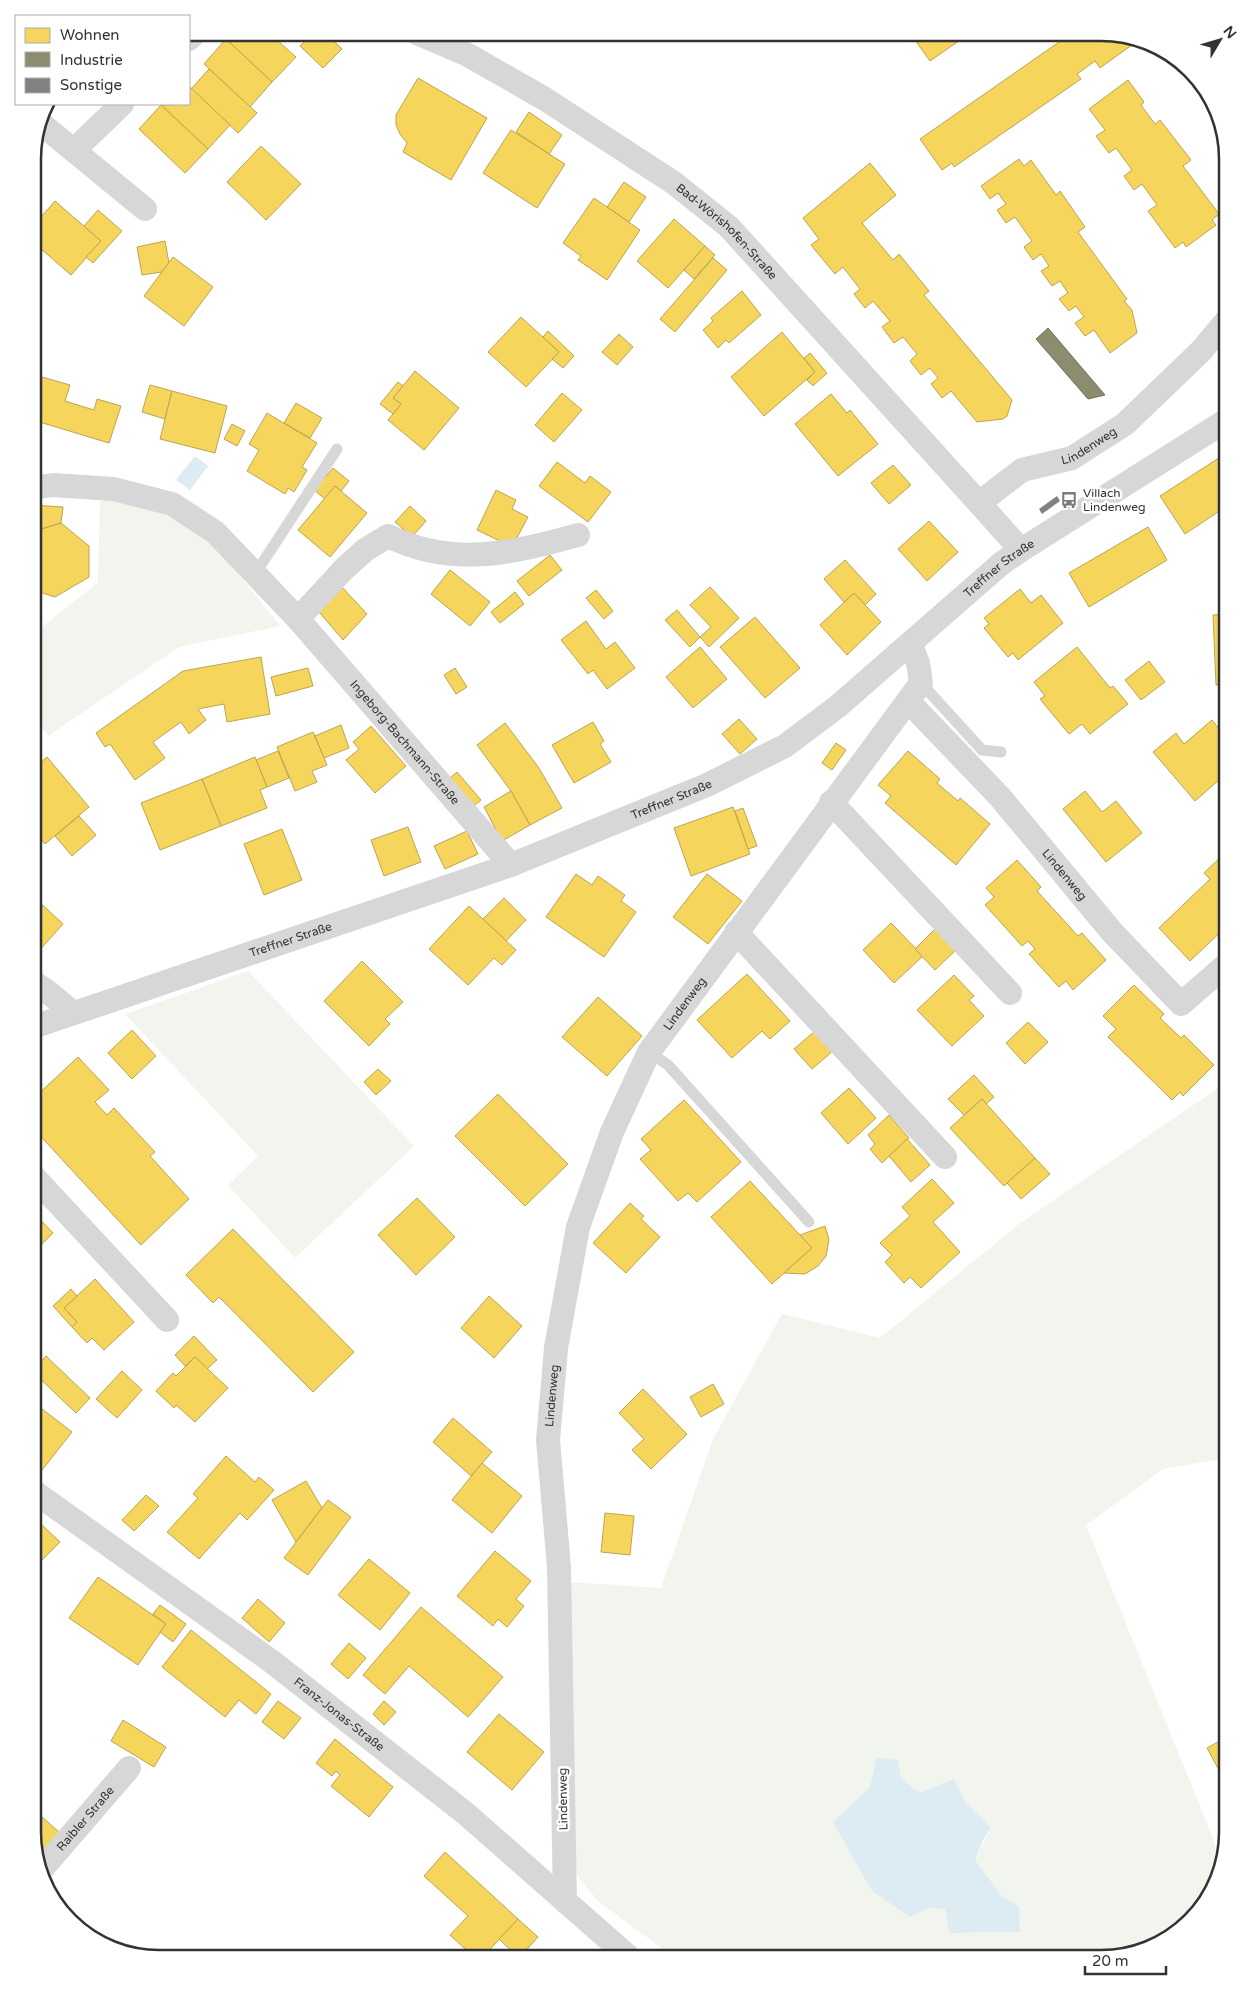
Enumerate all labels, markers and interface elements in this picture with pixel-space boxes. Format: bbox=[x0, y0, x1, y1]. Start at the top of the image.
legend bbox=[15, 15, 190, 105]
north arrow bbox=[1195, 15, 1245, 65]
text: N bbox=[1220, 23, 1240, 42]
text: Wohnen bbox=[60, 26, 120, 44]
text: Industrie bbox=[60, 51, 123, 69]
text: Sonstige bbox=[60, 76, 122, 94]
street label: Bad-Wörishofen-Straße bbox=[673, 181, 780, 283]
street label: Lindenweg bbox=[1060, 424, 1119, 467]
place label: Villach Lindenweg bbox=[1083, 486, 1146, 514]
bus stop icon: Villach Lindenweg bbox=[1059, 490, 1079, 510]
street label: Treffner Straße bbox=[961, 536, 1037, 600]
street label: Ingeborg-Bachmann-Straße bbox=[347, 677, 463, 808]
street label: Treffner Straße bbox=[629, 777, 714, 822]
street label: Lindenweg bbox=[1039, 846, 1090, 903]
street label: Treffner Straße bbox=[248, 919, 334, 960]
street label: Lindenweg bbox=[660, 974, 709, 1033]
street label: Lindenweg bbox=[542, 1364, 562, 1427]
street label: Franz-Jonas-Straße bbox=[291, 1675, 387, 1754]
street label: Lindenweg bbox=[555, 1768, 571, 1830]
street label: Raibler Straße bbox=[54, 1783, 117, 1854]
scale bar bbox=[1085, 1944, 1166, 1976]
text: 20 m bbox=[1092, 1952, 1129, 1970]

